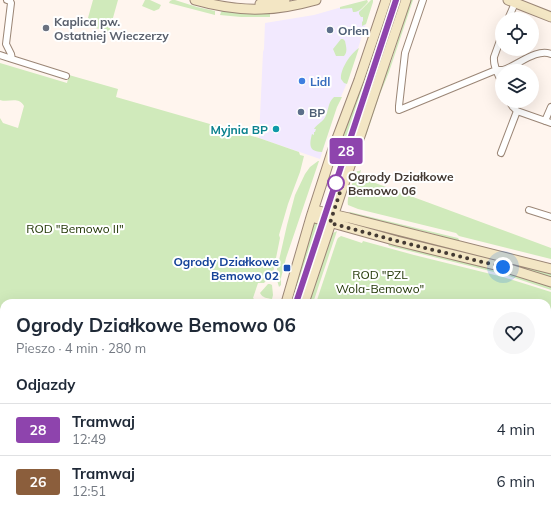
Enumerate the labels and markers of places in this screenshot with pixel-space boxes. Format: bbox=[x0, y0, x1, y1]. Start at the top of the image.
place label: Kaplica pw. Ostatniej Wieczerzy bbox=[54, 14, 169, 43]
marker: Kaplica pw. Ostatniej Wieczerzy bbox=[41, 23, 51, 33]
place label: Orlen bbox=[338, 23, 369, 38]
marker: Orlen bbox=[325, 25, 335, 35]
place label: Lidl bbox=[310, 74, 330, 89]
marker: Lidl bbox=[297, 76, 307, 86]
place label: BP bbox=[309, 105, 325, 120]
marker: BP bbox=[296, 107, 306, 117]
place label: Myjnia BP bbox=[211, 122, 268, 137]
marker: Myjnia BP bbox=[271, 124, 281, 134]
place label: Ogrody Działkowe Bemowo 06 bbox=[348, 169, 454, 198]
marker: Ogrody Działkowe Bemowo 06 bbox=[327, 174, 345, 192]
place label: Ogrody Działkowe Bemowo 02 bbox=[173, 254, 279, 283]
marker: Ogrody Działkowe Bemowo 02 bbox=[282, 263, 292, 273]

